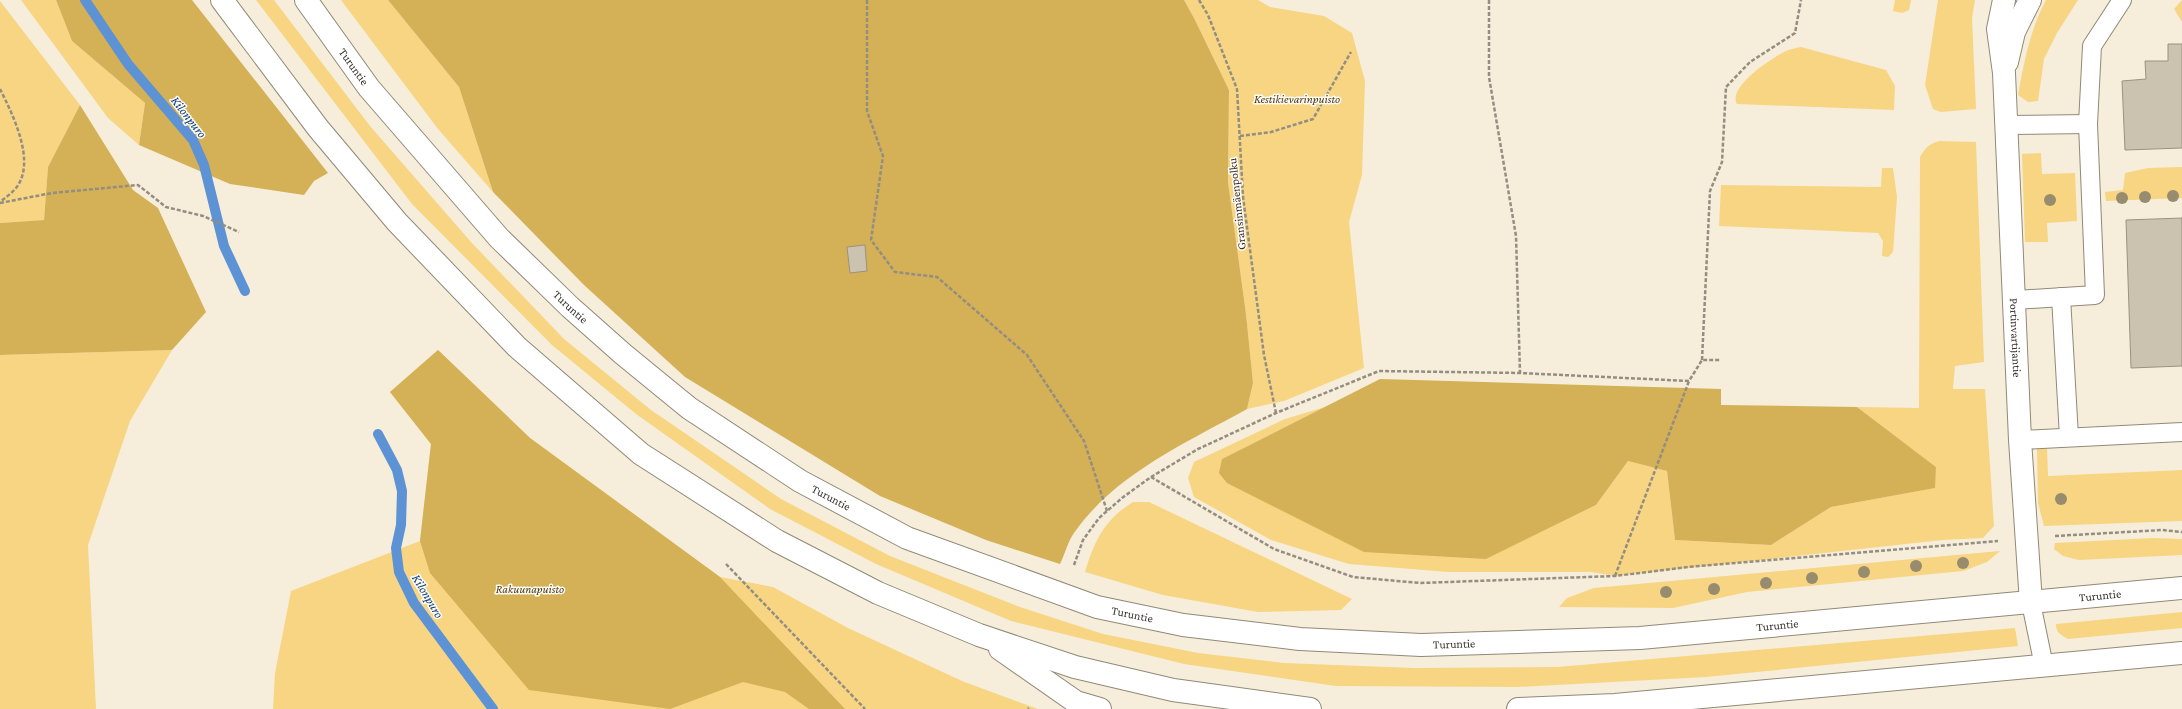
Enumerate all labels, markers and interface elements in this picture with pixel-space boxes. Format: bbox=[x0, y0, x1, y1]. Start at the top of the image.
street label: Turuntie bbox=[336, 45, 372, 88]
park label: Kestikievarinpuisto bbox=[1254, 92, 1340, 106]
water label: Kilonpuro bbox=[168, 93, 210, 141]
street label: Gransinmäenpolku bbox=[1225, 157, 1249, 251]
street label: Turuntie bbox=[550, 287, 591, 326]
street label: Portinvartijantie bbox=[2007, 298, 2024, 378]
street label: Turuntie bbox=[809, 481, 853, 514]
water label: Kilonpuro bbox=[409, 571, 447, 621]
park label: Rakuunapuisto bbox=[496, 582, 564, 596]
street label: Turuntie bbox=[2078, 587, 2122, 604]
street label: Turuntie bbox=[1110, 603, 1154, 626]
street label: Turuntie bbox=[1756, 616, 1799, 634]
street label: Turuntie bbox=[1433, 636, 1475, 652]

